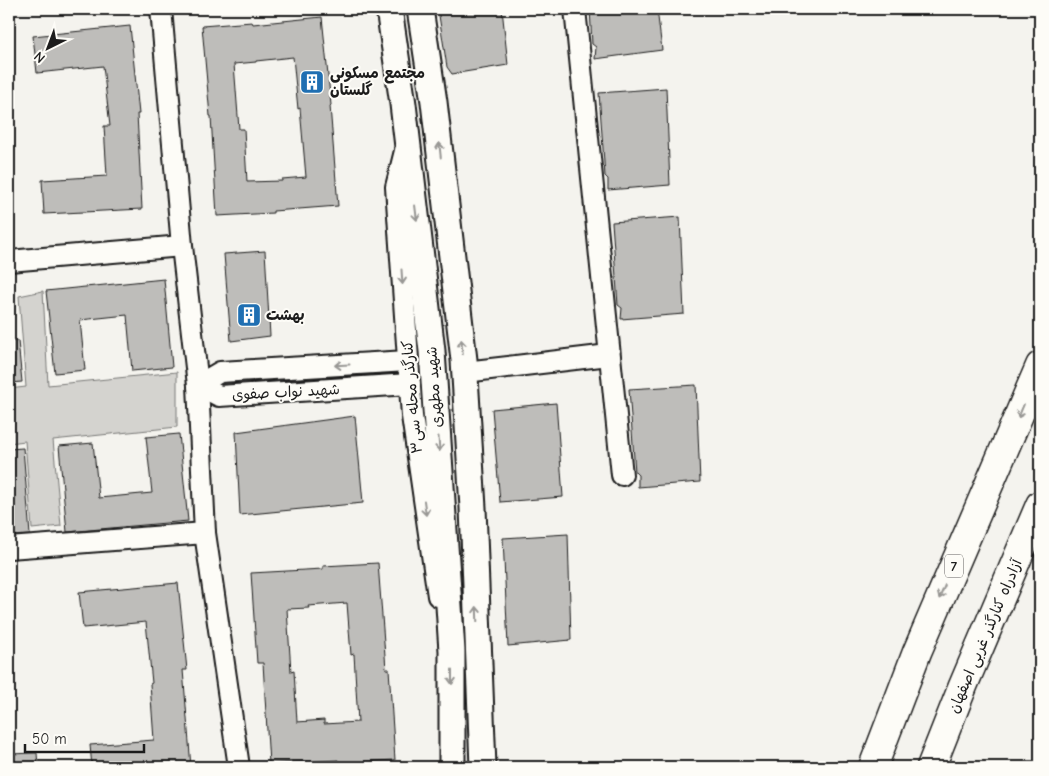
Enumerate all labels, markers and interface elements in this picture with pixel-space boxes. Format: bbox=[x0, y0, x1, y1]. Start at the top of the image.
north arrow bbox=[22, 22, 72, 72]
text: N bbox=[31, 48, 49, 67]
place label: مجتمع مسکونی گلستان bbox=[330, 64, 425, 99]
building icon: مجتمع مسکونی گلستان bbox=[299, 69, 325, 95]
one-way arrow bbox=[435, 143, 445, 159]
one-way arrow bbox=[411, 205, 421, 221]
one-way arrow bbox=[398, 268, 407, 284]
building icon: بهشت bbox=[236, 302, 262, 328]
place label: بهشت bbox=[266, 306, 304, 324]
street label: کنارگذر محله سی۳ bbox=[398, 339, 427, 455]
one-way arrow bbox=[457, 339, 467, 355]
street label: شهید مطهری bbox=[422, 346, 446, 428]
one-way arrow bbox=[334, 360, 350, 369]
street label: شهید نواب صفوی bbox=[232, 380, 340, 404]
one-way arrow bbox=[1015, 403, 1025, 418]
one-way arrow bbox=[434, 436, 443, 452]
one-way arrow bbox=[420, 499, 430, 515]
road number: 7 bbox=[945, 554, 963, 578]
street label: آزادراه کنارگذر غربی اصفهان bbox=[944, 555, 1027, 716]
one-way arrow bbox=[937, 584, 947, 599]
one-way arrow bbox=[473, 606, 482, 622]
one-way arrow bbox=[447, 668, 457, 684]
scale bar bbox=[25, 721, 144, 753]
text: 50 m bbox=[32, 730, 67, 748]

